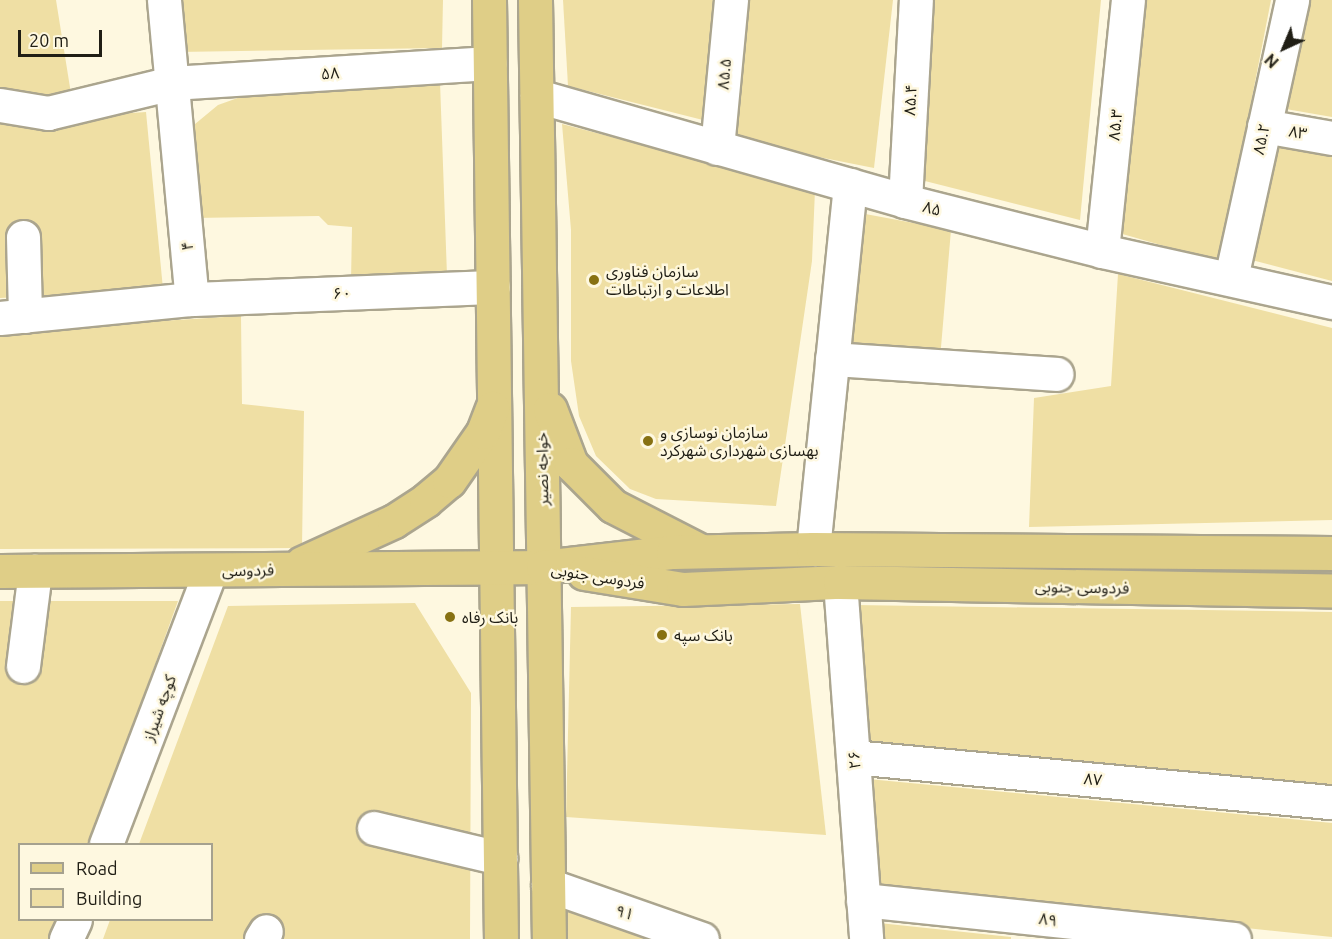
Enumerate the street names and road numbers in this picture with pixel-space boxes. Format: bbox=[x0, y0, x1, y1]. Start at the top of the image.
street label: ۸۵.۵ bbox=[713, 58, 735, 90]
street label: ۵۸ bbox=[320, 63, 340, 83]
street label: ۸۵.۴ bbox=[900, 84, 920, 116]
street label: ۸۵.۳ bbox=[1104, 108, 1126, 142]
street label: ۸۳ bbox=[1287, 121, 1309, 143]
street label: ۸۵.۲ bbox=[1248, 122, 1274, 156]
street label: ۸۵ bbox=[921, 196, 943, 220]
street label: ۴ bbox=[177, 241, 197, 251]
street label: ۶۰ bbox=[333, 283, 351, 303]
street label: خواجه نصیر bbox=[532, 432, 552, 506]
street label: فردوسی جنوبی bbox=[550, 559, 646, 593]
street label: فردوسی bbox=[222, 560, 274, 580]
street label: فردوسی جنوبی bbox=[1035, 577, 1129, 597]
street label: کوچه شیراز bbox=[138, 672, 180, 744]
street label: ۲۶ bbox=[844, 750, 864, 770]
street label: ۸۷ bbox=[1083, 769, 1103, 789]
street label: ۹۱ bbox=[613, 900, 637, 924]
street label: ۸۹ bbox=[1038, 908, 1058, 930]

